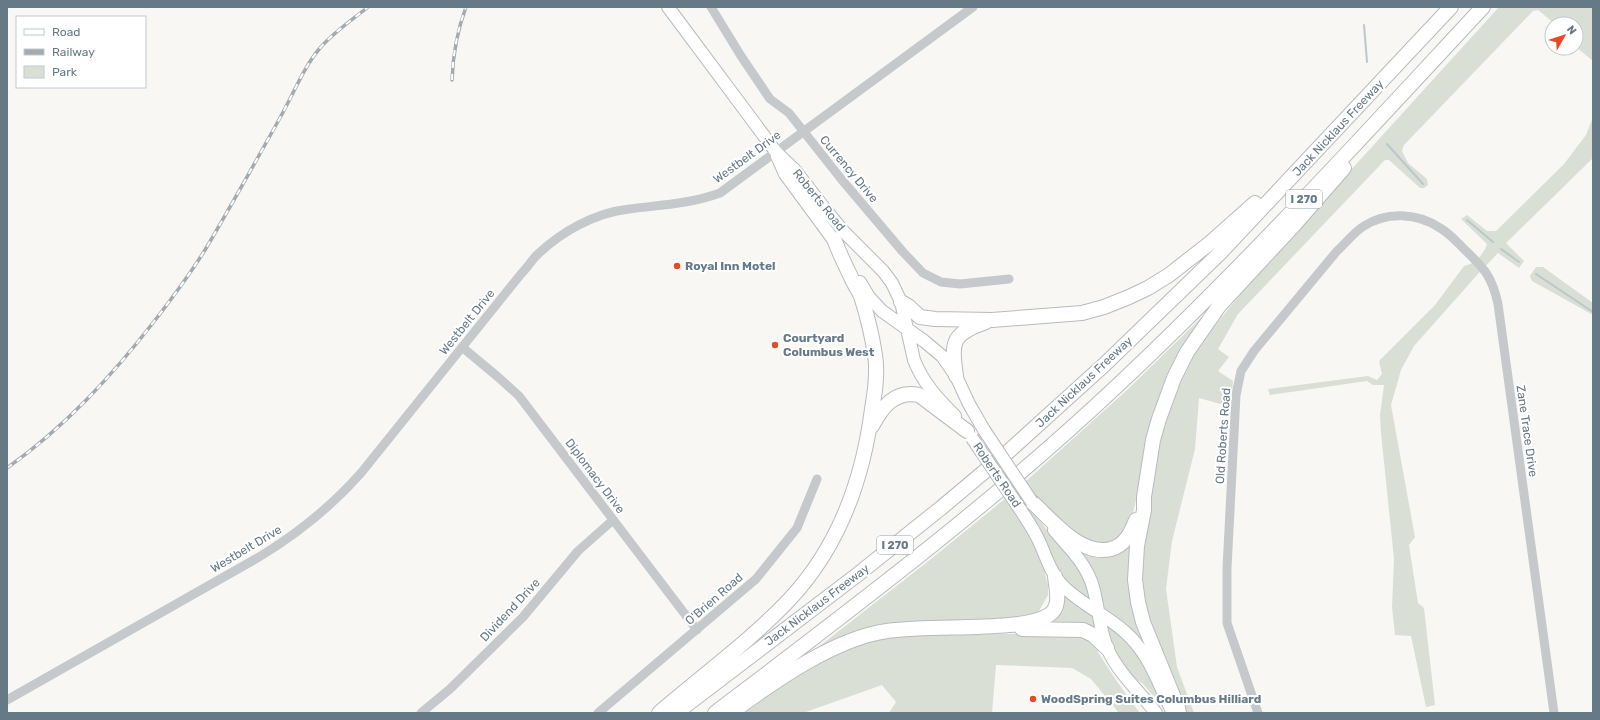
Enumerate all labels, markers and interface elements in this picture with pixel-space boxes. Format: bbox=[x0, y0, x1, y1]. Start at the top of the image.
legend bbox=[16, 16, 146, 88]
north arrow bbox=[1544, 16, 1584, 56]
text: N bbox=[1564, 23, 1579, 37]
text: Road bbox=[52, 25, 80, 39]
text: Railway bbox=[52, 45, 95, 59]
text: Park bbox=[52, 65, 78, 79]
street label: Jack Nicklaus Freeway bbox=[1290, 77, 1387, 179]
street label: Westbelt Drive bbox=[710, 128, 784, 186]
street label: Currency Drive bbox=[817, 133, 881, 205]
street label: Roberts Road bbox=[790, 166, 848, 234]
road number: I 270 bbox=[1286, 190, 1322, 208]
place label: Royal Inn Motel bbox=[685, 259, 776, 273]
marker: Royal Inn Motel bbox=[672, 261, 682, 271]
street label: Westbelt Drive bbox=[436, 286, 498, 358]
place label: Courtyard Columbus West bbox=[783, 331, 875, 359]
street label: Jack Nicklaus Freeway bbox=[1033, 333, 1135, 430]
marker: Courtyard Columbus West bbox=[770, 340, 780, 350]
street label: Zane Trace Drive bbox=[1514, 384, 1540, 478]
street label: Old Roberts Road bbox=[1213, 387, 1233, 485]
street label: Diplomacy Drive bbox=[562, 436, 628, 516]
street label: Roberts Road bbox=[970, 440, 1024, 510]
street label: Westbelt Drive bbox=[208, 522, 284, 576]
road number: I 270 bbox=[877, 536, 913, 554]
street label: Jack Nicklaus Freeway bbox=[762, 561, 872, 649]
street label: O'Brien Road bbox=[682, 570, 746, 628]
street label: Dividend Drive bbox=[477, 575, 543, 644]
place label: WoodSpring Suites Columbus Hilliard bbox=[1041, 692, 1261, 706]
marker: WoodSpring Suites Columbus Hilliard bbox=[1028, 694, 1038, 704]

